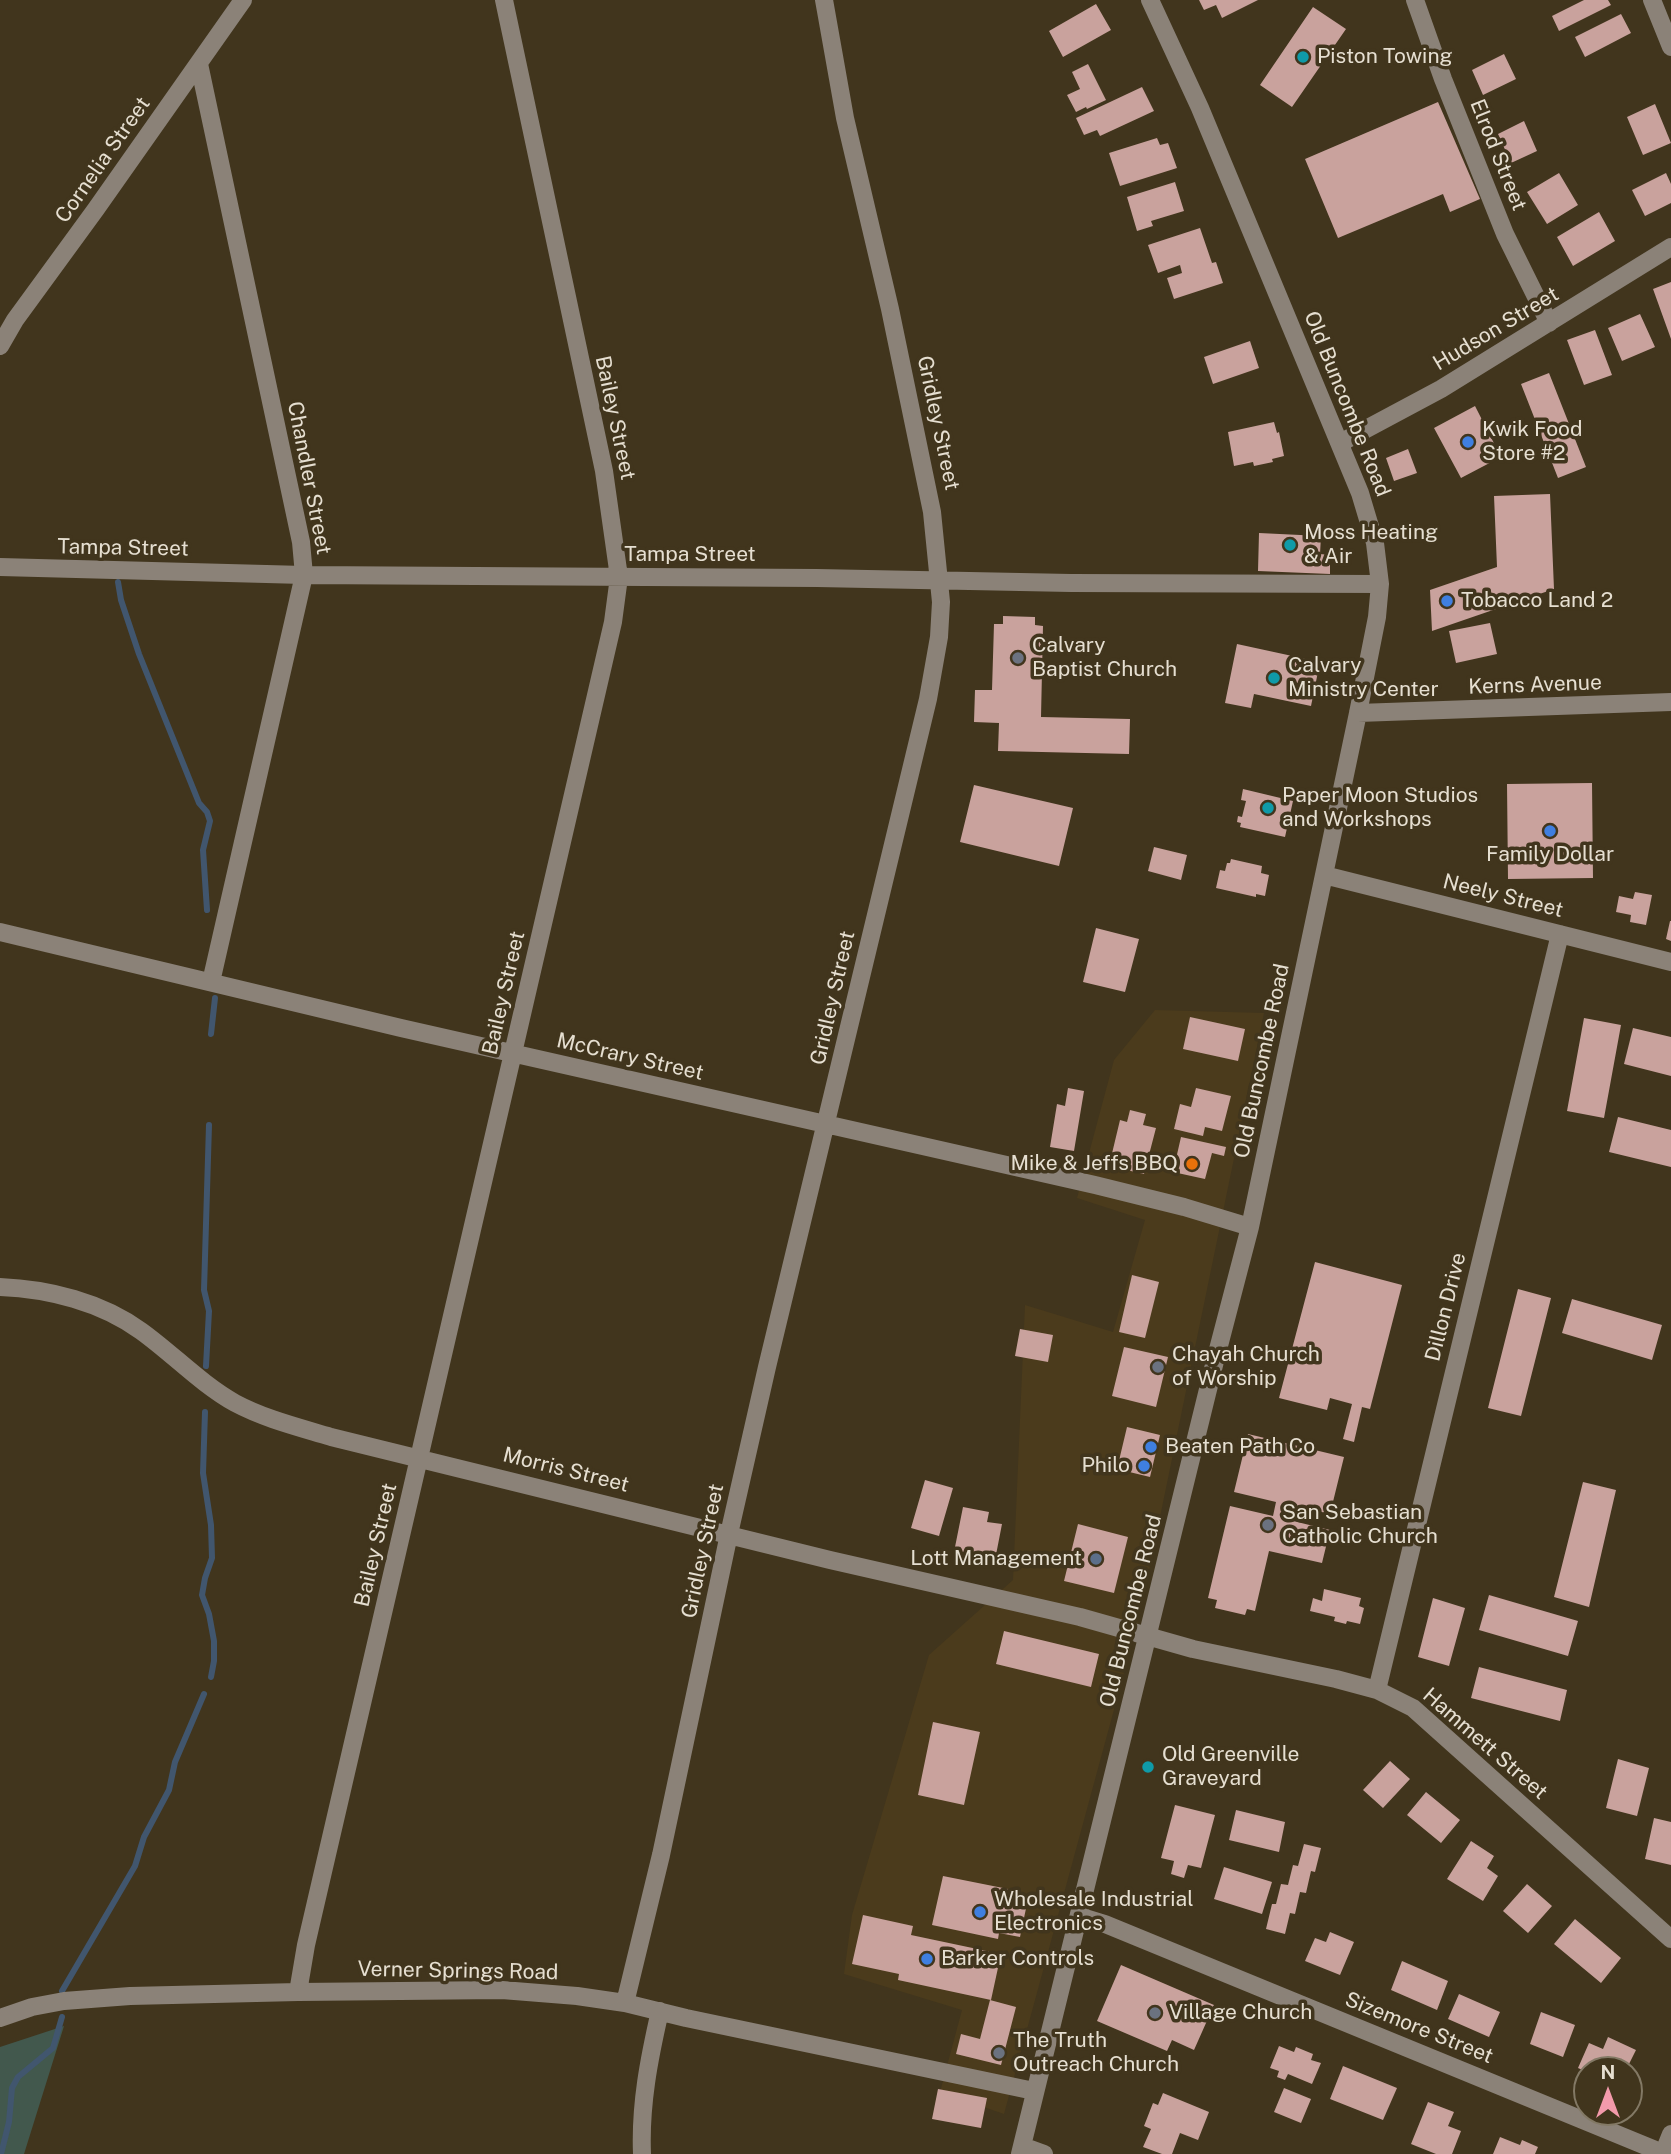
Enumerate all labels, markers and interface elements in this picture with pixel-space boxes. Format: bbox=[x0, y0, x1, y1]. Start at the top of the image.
place label: Piston Towing bbox=[1317, 44, 1453, 70]
marker: Piston Towing bbox=[1295, 49, 1311, 65]
street label: Cornelia Street bbox=[50, 92, 156, 228]
street label: Elrod Street bbox=[1464, 96, 1532, 214]
street label: Hudson Street bbox=[1429, 282, 1563, 376]
street label: Old Buncombe Road bbox=[1298, 308, 1396, 500]
street label: Bailey Street bbox=[590, 354, 640, 482]
street label: Gridley Street bbox=[911, 354, 965, 492]
street label: Chandler Street bbox=[282, 399, 336, 557]
place label: Kwik Food Store #2 bbox=[1482, 417, 1583, 467]
marker: Kwik Food Store #2 bbox=[1460, 434, 1476, 450]
place label: Moss Heating & Air bbox=[1304, 520, 1438, 570]
street label: Tampa Street bbox=[57, 534, 189, 562]
marker: Moss Heating & Air bbox=[1282, 537, 1298, 553]
street label: Tampa Street bbox=[624, 542, 756, 568]
place label: Tobacco Land 2 bbox=[1461, 588, 1613, 614]
marker: Tobacco Land 2 bbox=[1439, 593, 1455, 609]
place label: Calvary Baptist Church bbox=[1032, 633, 1177, 683]
marker: Calvary Baptist Church bbox=[1010, 650, 1026, 666]
place label: Calvary Ministry Center bbox=[1288, 653, 1439, 703]
marker: Calvary Ministry Center bbox=[1266, 670, 1282, 686]
street label: Kerns Avenue bbox=[1468, 670, 1602, 700]
place label: Paper Moon Studios and Workshops bbox=[1282, 783, 1478, 833]
marker: Paper Moon Studios and Workshops bbox=[1260, 800, 1276, 816]
marker: Family Dollar bbox=[1542, 823, 1558, 839]
place label: Family Dollar bbox=[1486, 842, 1614, 868]
street label: Neely Street bbox=[1440, 869, 1566, 923]
street label: Bailey Street bbox=[478, 929, 530, 1057]
street label: Gridley Street bbox=[805, 929, 861, 1067]
street label: Old Buncombe Road bbox=[1229, 962, 1295, 1160]
street label: McCrary Street bbox=[554, 1028, 706, 1086]
place label: Mike & Jeffs BBQ bbox=[1011, 1151, 1178, 1177]
marker: Mike & Jeffs BBQ bbox=[1184, 1156, 1200, 1172]
street label: Dillon Drive bbox=[1420, 1250, 1472, 1364]
place label: Chayah Church of Worship bbox=[1172, 1342, 1320, 1392]
marker: Chayah Church of Worship bbox=[1150, 1359, 1166, 1375]
place label: Beaten Path Co bbox=[1165, 1434, 1315, 1460]
marker: Beaten Path Co bbox=[1143, 1439, 1159, 1455]
street label: Morris Street bbox=[500, 1442, 632, 1498]
place label: Philo bbox=[1081, 1453, 1130, 1479]
marker: Philo bbox=[1136, 1458, 1152, 1474]
street label: Bailey Street bbox=[350, 1481, 402, 1609]
street label: Gridley Street bbox=[676, 1482, 730, 1620]
place label: San Sebastian Catholic Church bbox=[1282, 1500, 1438, 1550]
street label: Old Buncombe Road bbox=[1095, 1512, 1167, 1710]
marker: San Sebastian Catholic Church bbox=[1260, 1517, 1276, 1533]
place label: Lott Management bbox=[910, 1546, 1082, 1572]
marker: Lott Management bbox=[1088, 1551, 1104, 1567]
street label: Hammett Street bbox=[1417, 1683, 1553, 1805]
place label: Old Greenville Graveyard bbox=[1162, 1742, 1299, 1792]
marker: Old Greenville Graveyard bbox=[1140, 1759, 1156, 1775]
place label: Wholesale Industrial Electronics bbox=[994, 1887, 1193, 1937]
marker: Wholesale Industrial Electronics bbox=[972, 1904, 988, 1920]
place label: Barker Controls bbox=[941, 1946, 1094, 1972]
marker: Barker Controls bbox=[919, 1951, 935, 1967]
street label: Verner Springs Road bbox=[357, 1957, 559, 1985]
street label: Sizemore Street bbox=[1341, 1987, 1497, 2069]
place label: Village Church bbox=[1169, 2000, 1312, 2026]
marker: Village Church bbox=[1147, 2005, 1163, 2021]
place label: The Truth Outreach Church bbox=[1013, 2028, 1179, 2078]
marker: The Truth Outreach Church bbox=[991, 2045, 1007, 2061]
north arrow bbox=[1573, 2056, 1643, 2126]
text: N bbox=[1601, 2061, 1615, 2083]

